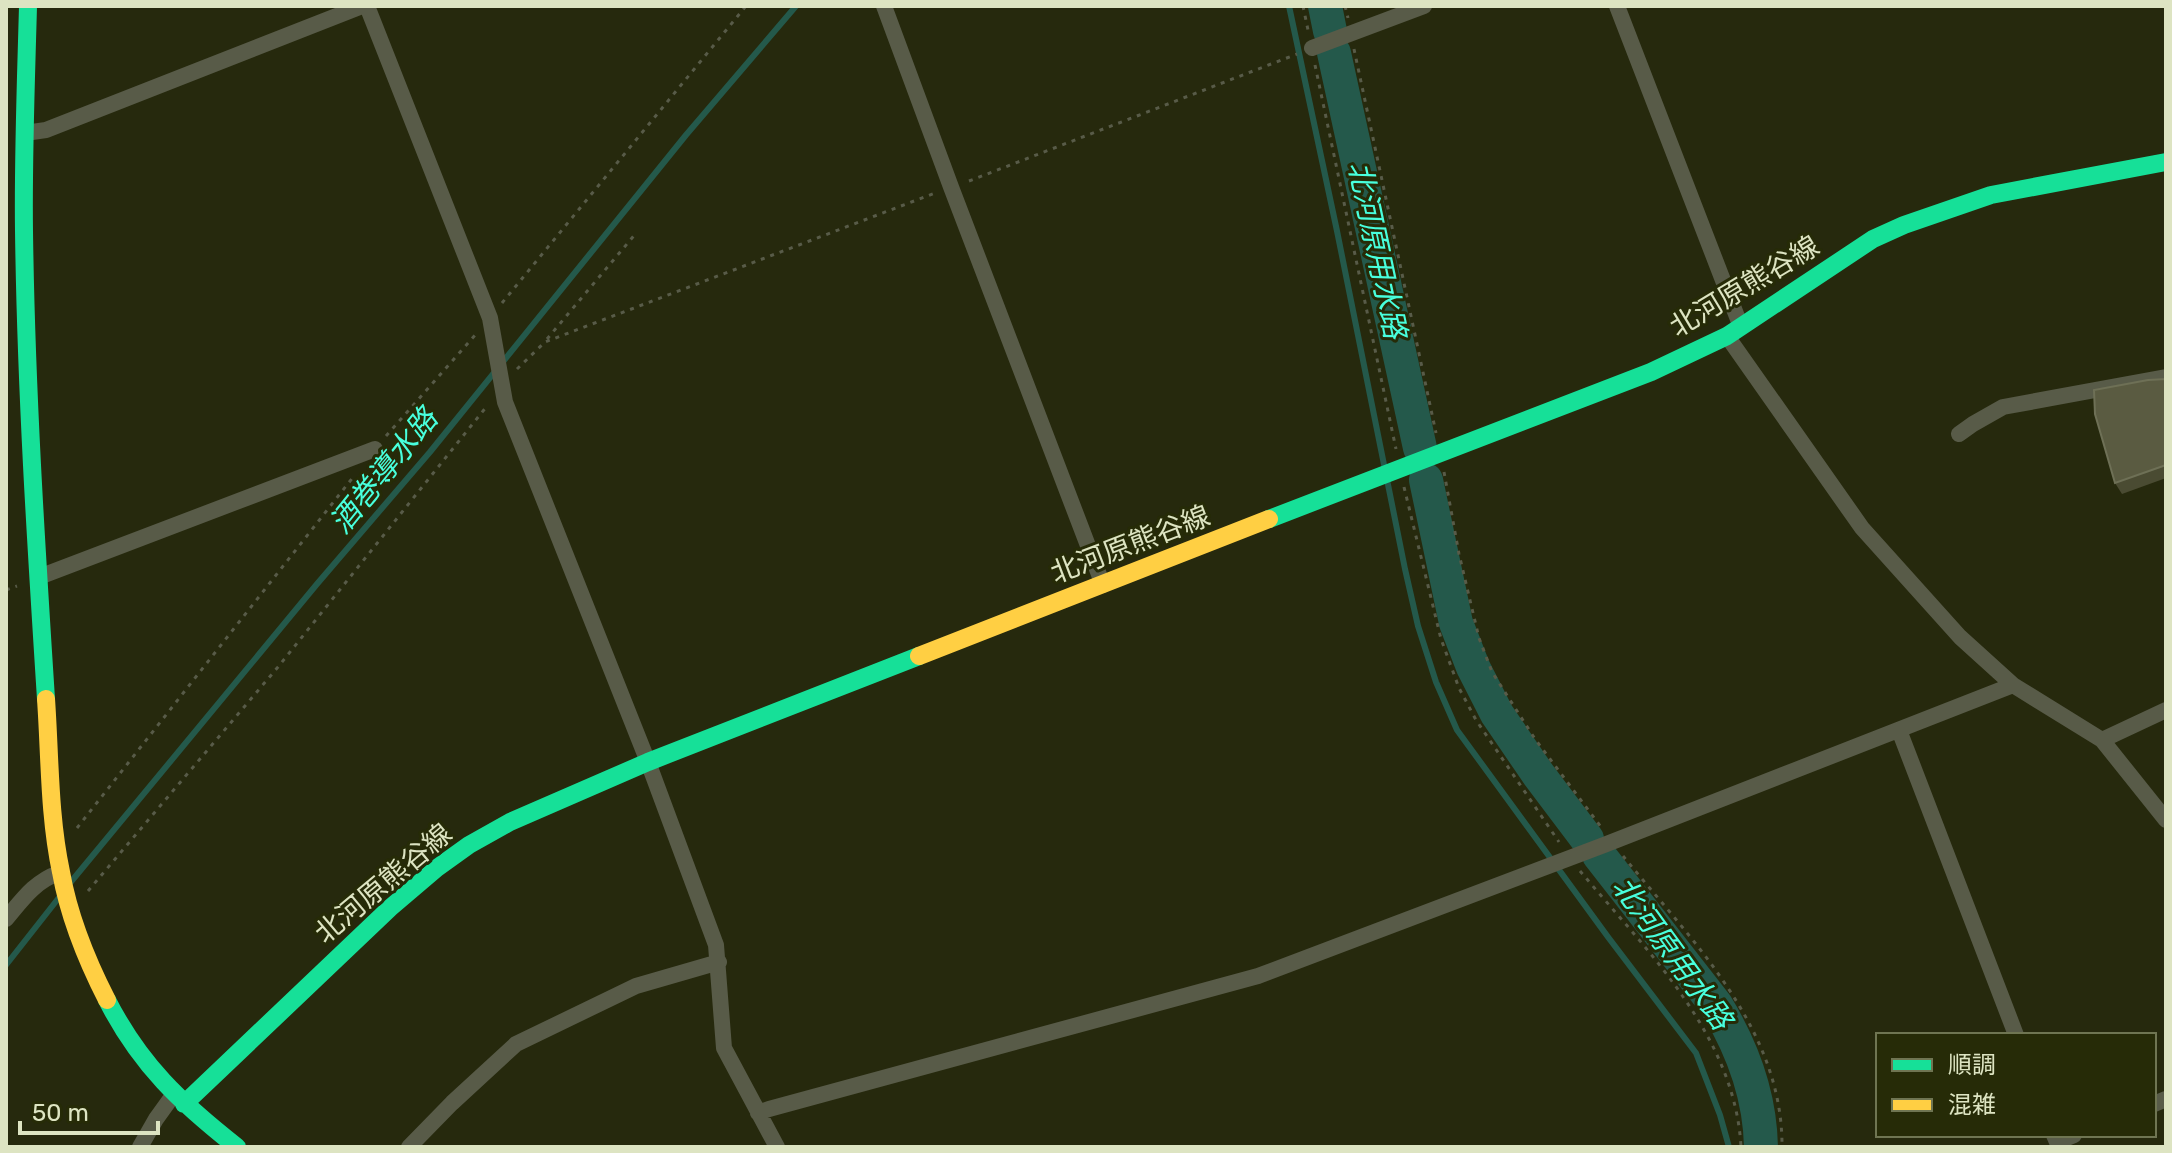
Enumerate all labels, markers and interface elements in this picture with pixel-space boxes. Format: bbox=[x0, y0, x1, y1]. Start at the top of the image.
water label: 北河原用水路 bbox=[1341, 158, 1414, 345]
street label: 北河原熊谷線 bbox=[1664, 229, 1825, 344]
water label: 酒巻導水路 bbox=[323, 399, 447, 541]
street label: 北河原熊谷線 bbox=[1046, 499, 1215, 590]
street label: 北河原熊谷線 bbox=[308, 817, 458, 950]
water label: 北河原用水路 bbox=[1605, 870, 1741, 1039]
legend bbox=[1876, 1033, 2156, 1137]
text: 順調 bbox=[1948, 1051, 1996, 1079]
scale bar bbox=[20, 1085, 158, 1135]
text: 混雑 bbox=[1948, 1091, 1996, 1119]
text: 50 m bbox=[32, 1099, 89, 1127]

